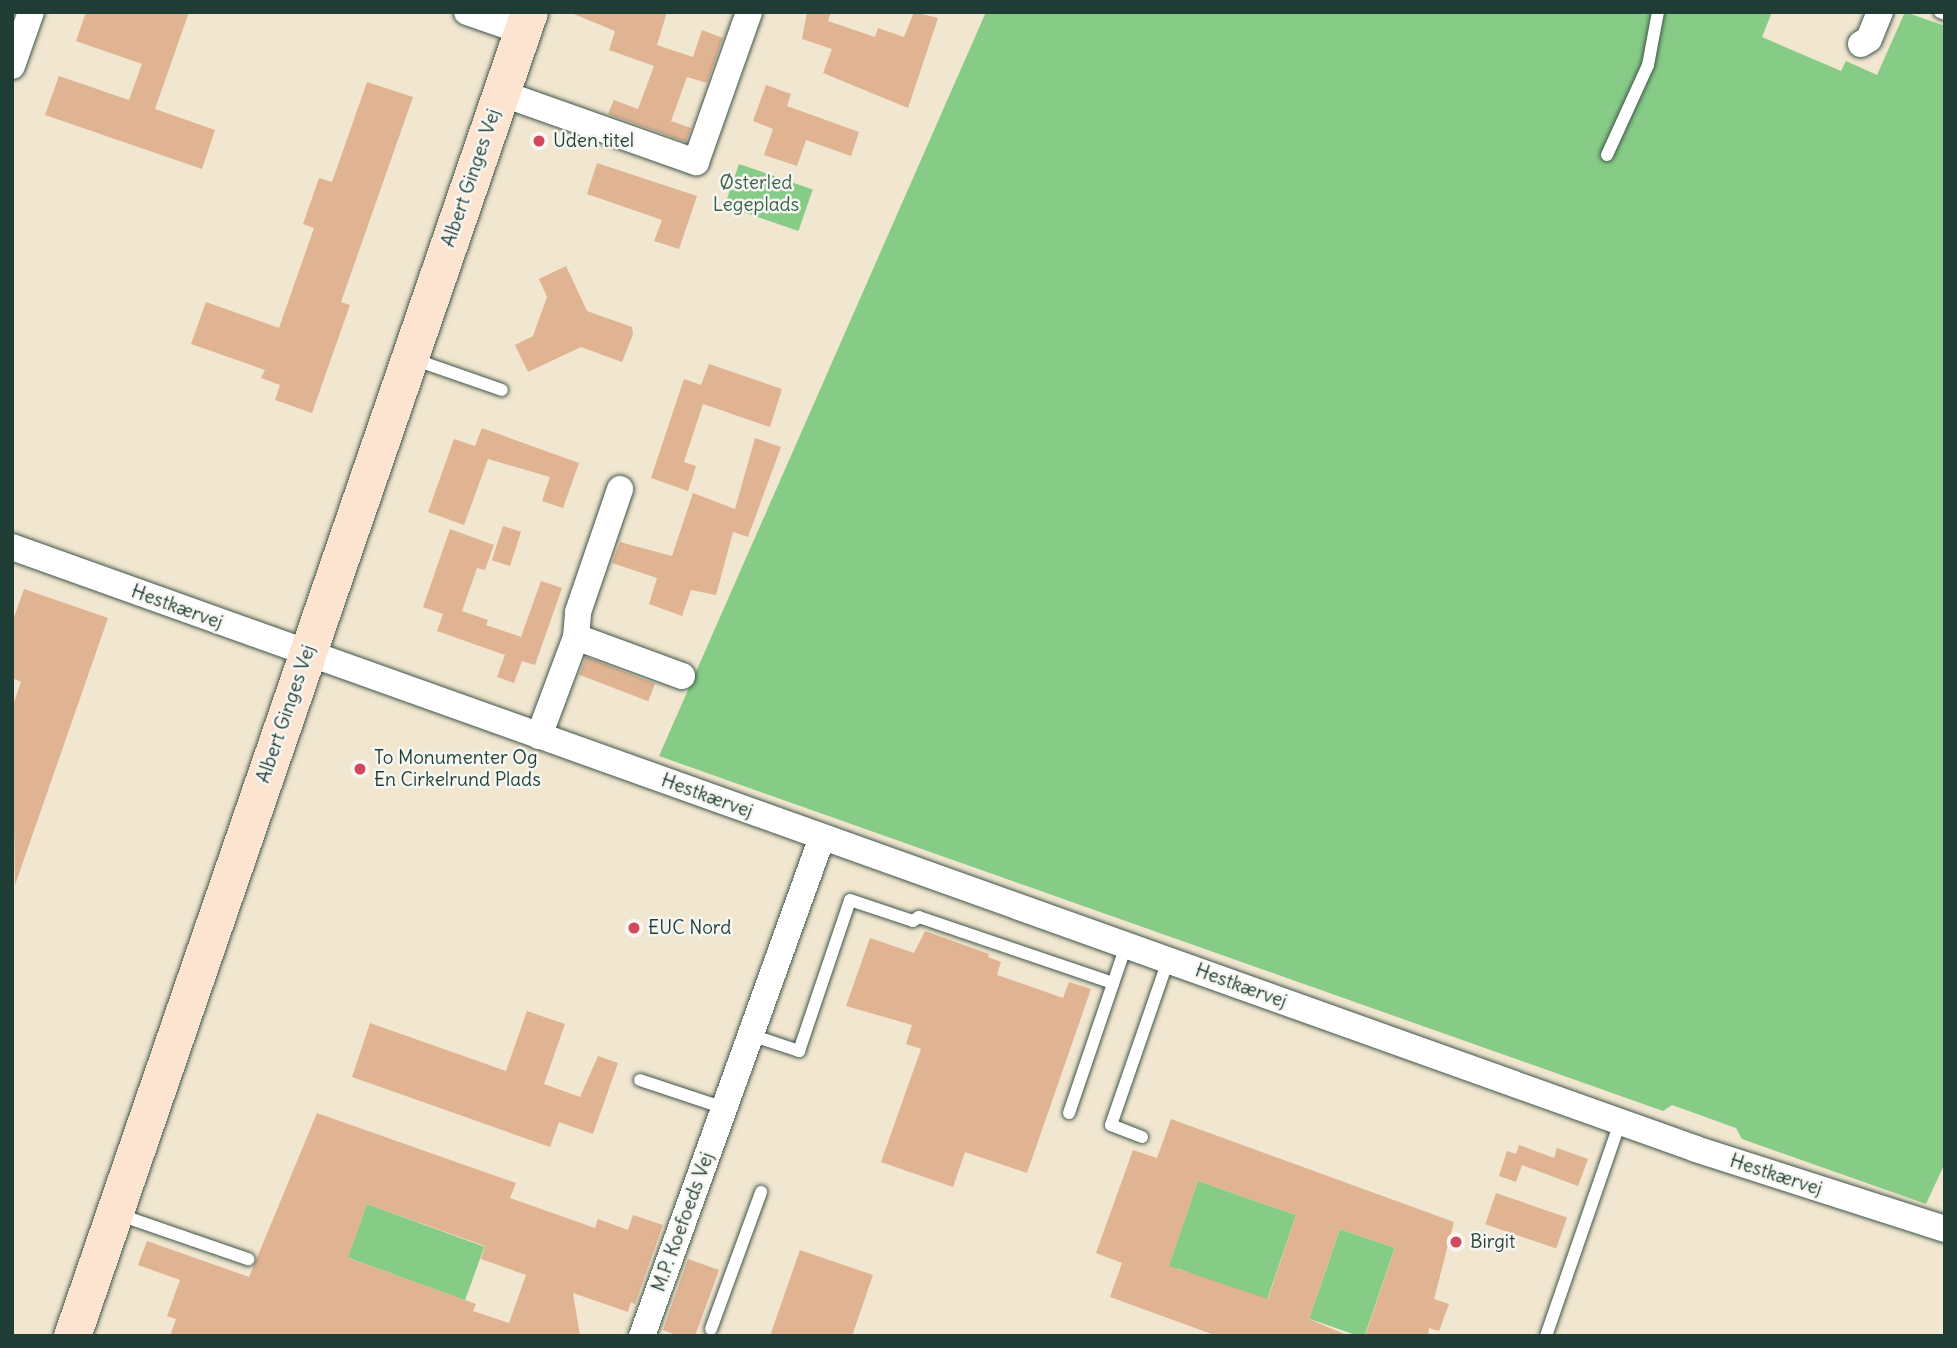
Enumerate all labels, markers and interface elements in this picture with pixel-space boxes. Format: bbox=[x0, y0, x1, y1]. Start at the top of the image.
street label: Albert Ginges Vej bbox=[437, 106, 505, 250]
place label: Uden titel bbox=[553, 130, 634, 152]
marker: Uden titel bbox=[531, 133, 547, 149]
park label: Østerled Legeplads bbox=[713, 172, 799, 216]
street label: Hestkærvej bbox=[128, 580, 226, 634]
street label: Albert Ginges Vej bbox=[252, 642, 320, 786]
place label: To Monumenter Og En Cirkelrund Plads bbox=[374, 747, 541, 791]
marker: To Monumenter Og En Cirkelrund Plads bbox=[352, 761, 368, 777]
street label: Hestkærvej bbox=[658, 769, 756, 823]
place label: EUC Nord bbox=[648, 917, 732, 939]
marker: EUC Nord bbox=[626, 920, 642, 936]
street label: Hestkærvej bbox=[1192, 959, 1290, 1013]
street label: M.P. Koefoeds Vej bbox=[647, 1149, 719, 1295]
street label: Hestkærvej bbox=[1727, 1149, 1825, 1201]
place label: Birgit bbox=[1470, 1231, 1516, 1253]
marker: Birgit bbox=[1448, 1234, 1464, 1250]

